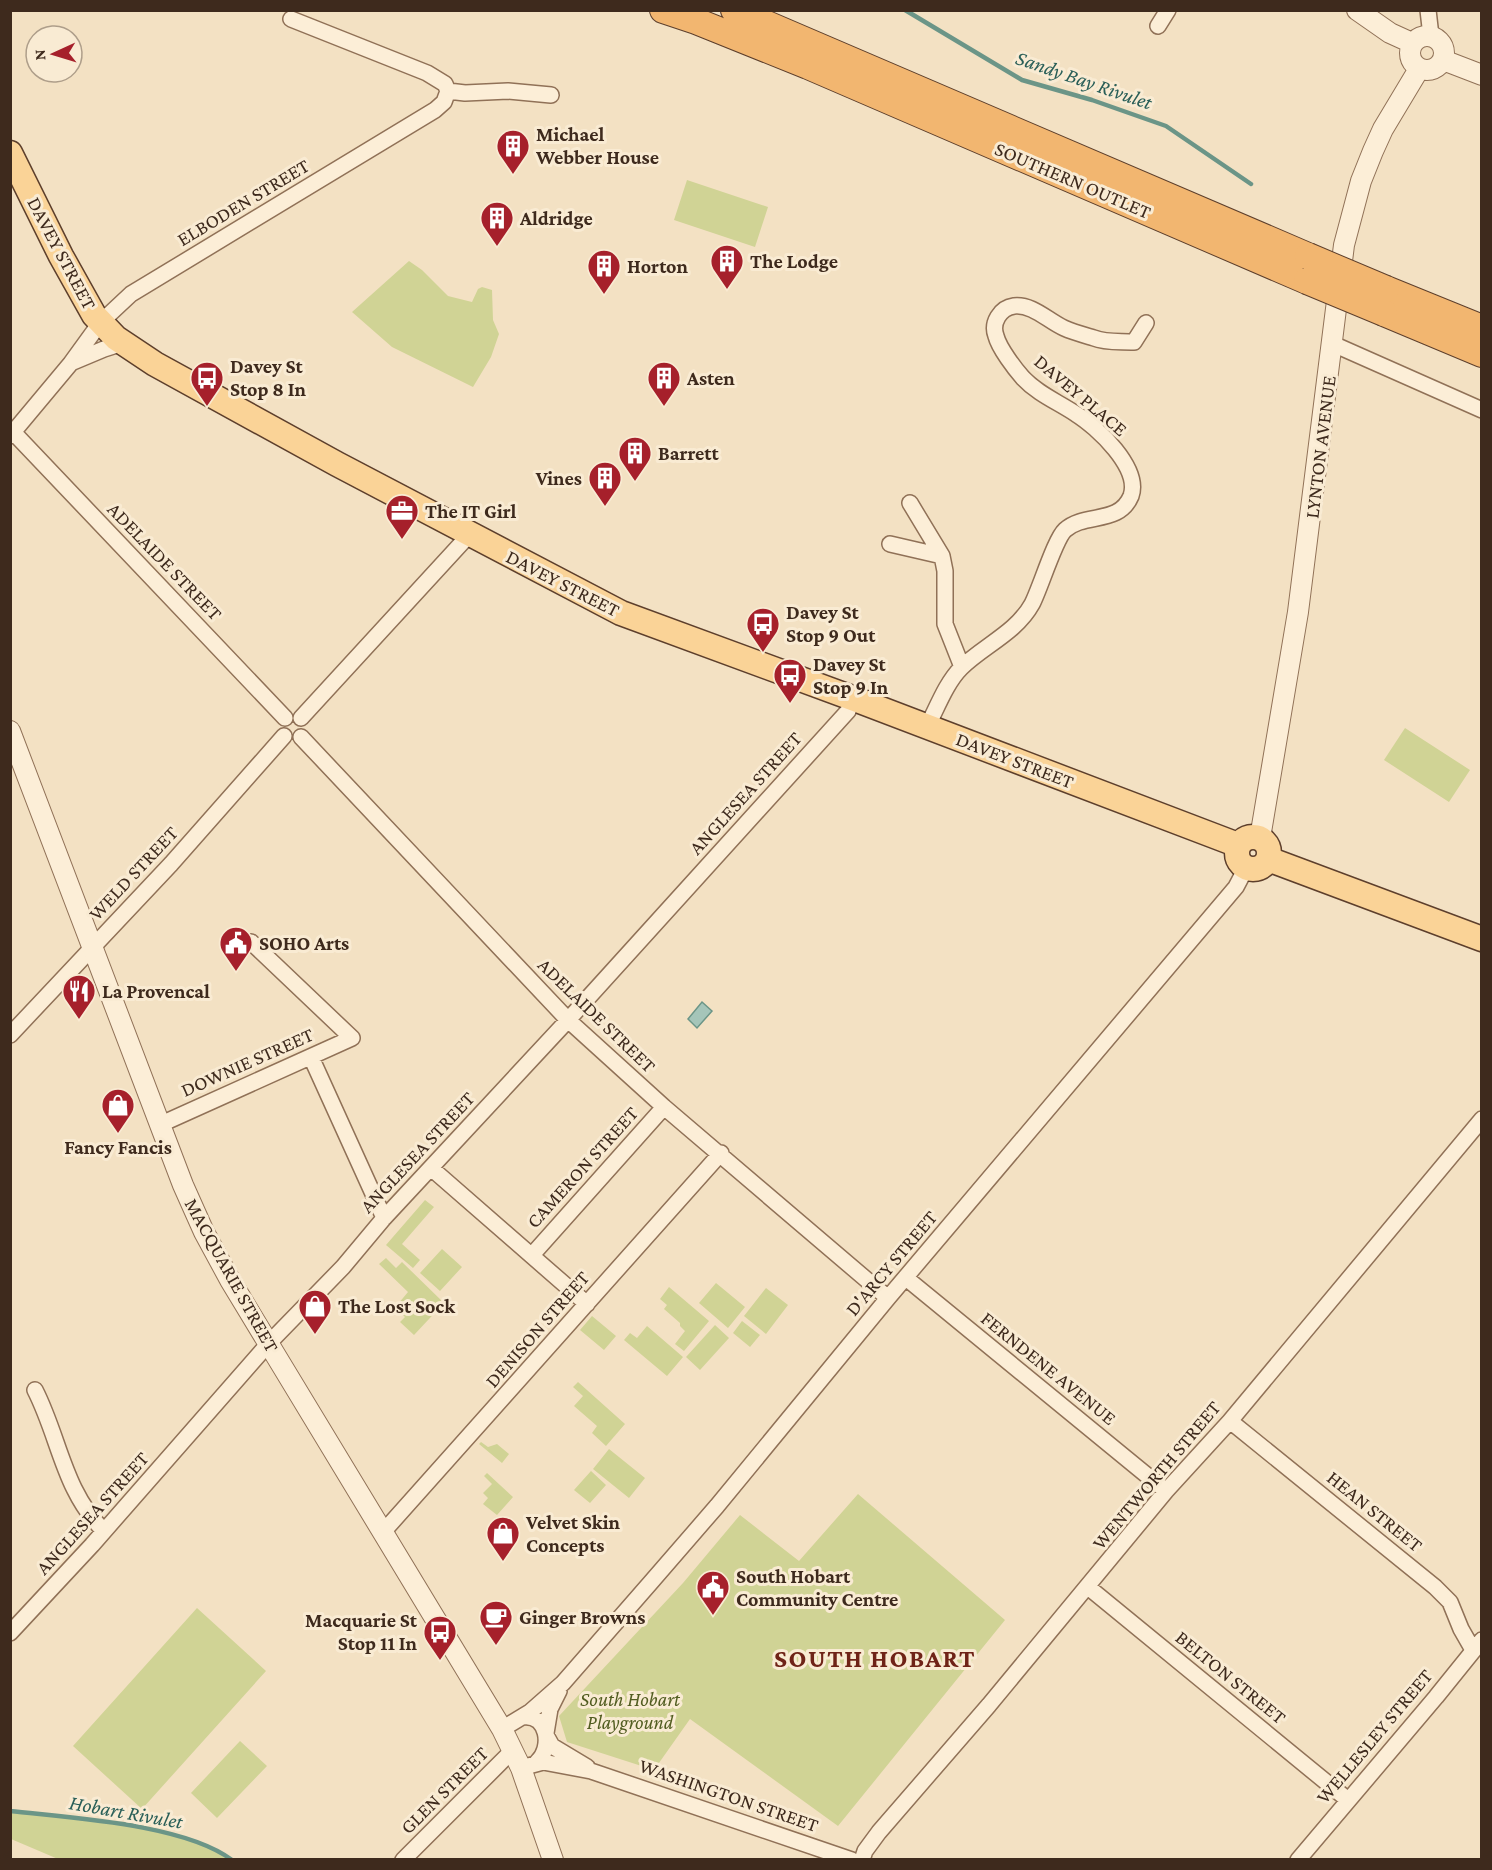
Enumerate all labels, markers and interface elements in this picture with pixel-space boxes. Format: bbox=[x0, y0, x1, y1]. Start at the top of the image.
north arrow bbox=[24, 24, 84, 84]
water label: Sandy Bay Rivulet bbox=[1013, 45, 1156, 115]
text: N bbox=[31, 49, 48, 61]
place label: Michael Webber House bbox=[535, 123, 659, 168]
building icon: Michael Webber House bbox=[495, 128, 531, 175]
street label: SOUTHERN OUTLET bbox=[992, 137, 1155, 223]
street label: ELBODEN STREET bbox=[173, 154, 313, 250]
street label: DAVEY STREET bbox=[23, 193, 101, 313]
building icon: Aldridge bbox=[479, 200, 515, 247]
place label: Aldridge bbox=[519, 207, 593, 229]
building icon: The Lodge bbox=[709, 243, 745, 290]
building icon: Horton bbox=[586, 248, 622, 295]
place label: The Lodge bbox=[750, 250, 838, 272]
place label: Horton bbox=[627, 255, 689, 277]
street label: DAVEY PLACE bbox=[1030, 350, 1132, 440]
place label: Davey St Stop 8 In bbox=[230, 355, 306, 400]
bus stop icon: Davey St Stop 8 In bbox=[189, 360, 225, 407]
building icon: Asten bbox=[646, 360, 682, 407]
place label: Asten bbox=[686, 367, 735, 389]
street label: LYNTON AVENUE bbox=[1300, 374, 1340, 520]
building icon: Barrett bbox=[617, 435, 653, 482]
place label: Barrett bbox=[658, 442, 720, 464]
building icon: Vines bbox=[587, 460, 623, 507]
place label: Vines bbox=[535, 467, 582, 489]
office icon: The IT Girl bbox=[384, 493, 420, 540]
street label: ADELAIDE STREET bbox=[103, 498, 227, 624]
place label: The IT Girl bbox=[425, 500, 517, 522]
street label: DAVEY STREET bbox=[503, 545, 623, 621]
place label: Davey St Stop 9 Out bbox=[786, 601, 876, 646]
bus stop icon: Davey St Stop 9 Out bbox=[745, 606, 781, 653]
place label: Davey St Stop 9 In bbox=[813, 653, 889, 698]
bus stop icon: Davey St Stop 9 In bbox=[772, 657, 808, 704]
street label: ANGLESEA STREET bbox=[684, 727, 806, 859]
street label: DAVEY STREET bbox=[953, 727, 1077, 793]
street label: WELD STREET bbox=[84, 821, 182, 924]
public building icon: SOHO Arts bbox=[218, 925, 254, 972]
place label: SOHO Arts bbox=[259, 932, 349, 954]
street label: ADELAIDE STREET bbox=[534, 953, 660, 1077]
restaurant icon: La Provencal bbox=[61, 973, 97, 1020]
place label: La Provencal bbox=[102, 980, 210, 1002]
street label: DOWNIE STREET bbox=[177, 1023, 317, 1101]
shop icon: Fancy Fancis bbox=[100, 1087, 136, 1134]
street label: ANGLESEA STREET bbox=[355, 1087, 479, 1217]
street label: CAMERON STREET bbox=[522, 1102, 642, 1232]
place label: Fancy Fancis bbox=[64, 1136, 172, 1158]
street label: MACQUARIE STREET bbox=[181, 1194, 284, 1356]
street label: D'ARCY STREET bbox=[841, 1206, 941, 1320]
street label: DENISON STREET bbox=[481, 1266, 594, 1392]
shop icon: The Lost Sock bbox=[297, 1288, 333, 1335]
place label: The Lost Sock bbox=[338, 1295, 456, 1317]
street label: FERNDENE AVENUE bbox=[977, 1307, 1121, 1429]
street label: WENTWORTH STREET bbox=[1087, 1396, 1225, 1554]
street label: ANGLESEA STREET bbox=[31, 1447, 153, 1579]
street label: HEAN STREET bbox=[1323, 1466, 1427, 1556]
place label: Velvet Skin Concepts bbox=[525, 1511, 620, 1556]
shop icon: Velvet Skin Concepts bbox=[485, 1515, 521, 1562]
place label: South Hobart Community Centre bbox=[736, 1565, 898, 1610]
public building icon: South Hobart Community Centre bbox=[695, 1569, 731, 1616]
cafe icon: Ginger Browns bbox=[478, 1599, 514, 1646]
place label: Ginger Browns bbox=[519, 1606, 646, 1628]
place label: Macquarie St Stop 11 In bbox=[305, 1609, 418, 1654]
bus stop icon: Macquarie St Stop 11 In bbox=[422, 1614, 458, 1661]
street label: BELTON STREET bbox=[1171, 1626, 1291, 1728]
district label: SOUTH HOBART bbox=[774, 1644, 976, 1673]
street label: WELLESLEY STREET bbox=[1312, 1664, 1437, 1807]
park label: South Hobart Playground bbox=[580, 1688, 681, 1734]
street label: GLEN STREET bbox=[396, 1742, 492, 1838]
street label: WASHINGTON STREET bbox=[637, 1754, 822, 1836]
water label: Hobart Rivulet bbox=[67, 1790, 186, 1834]

